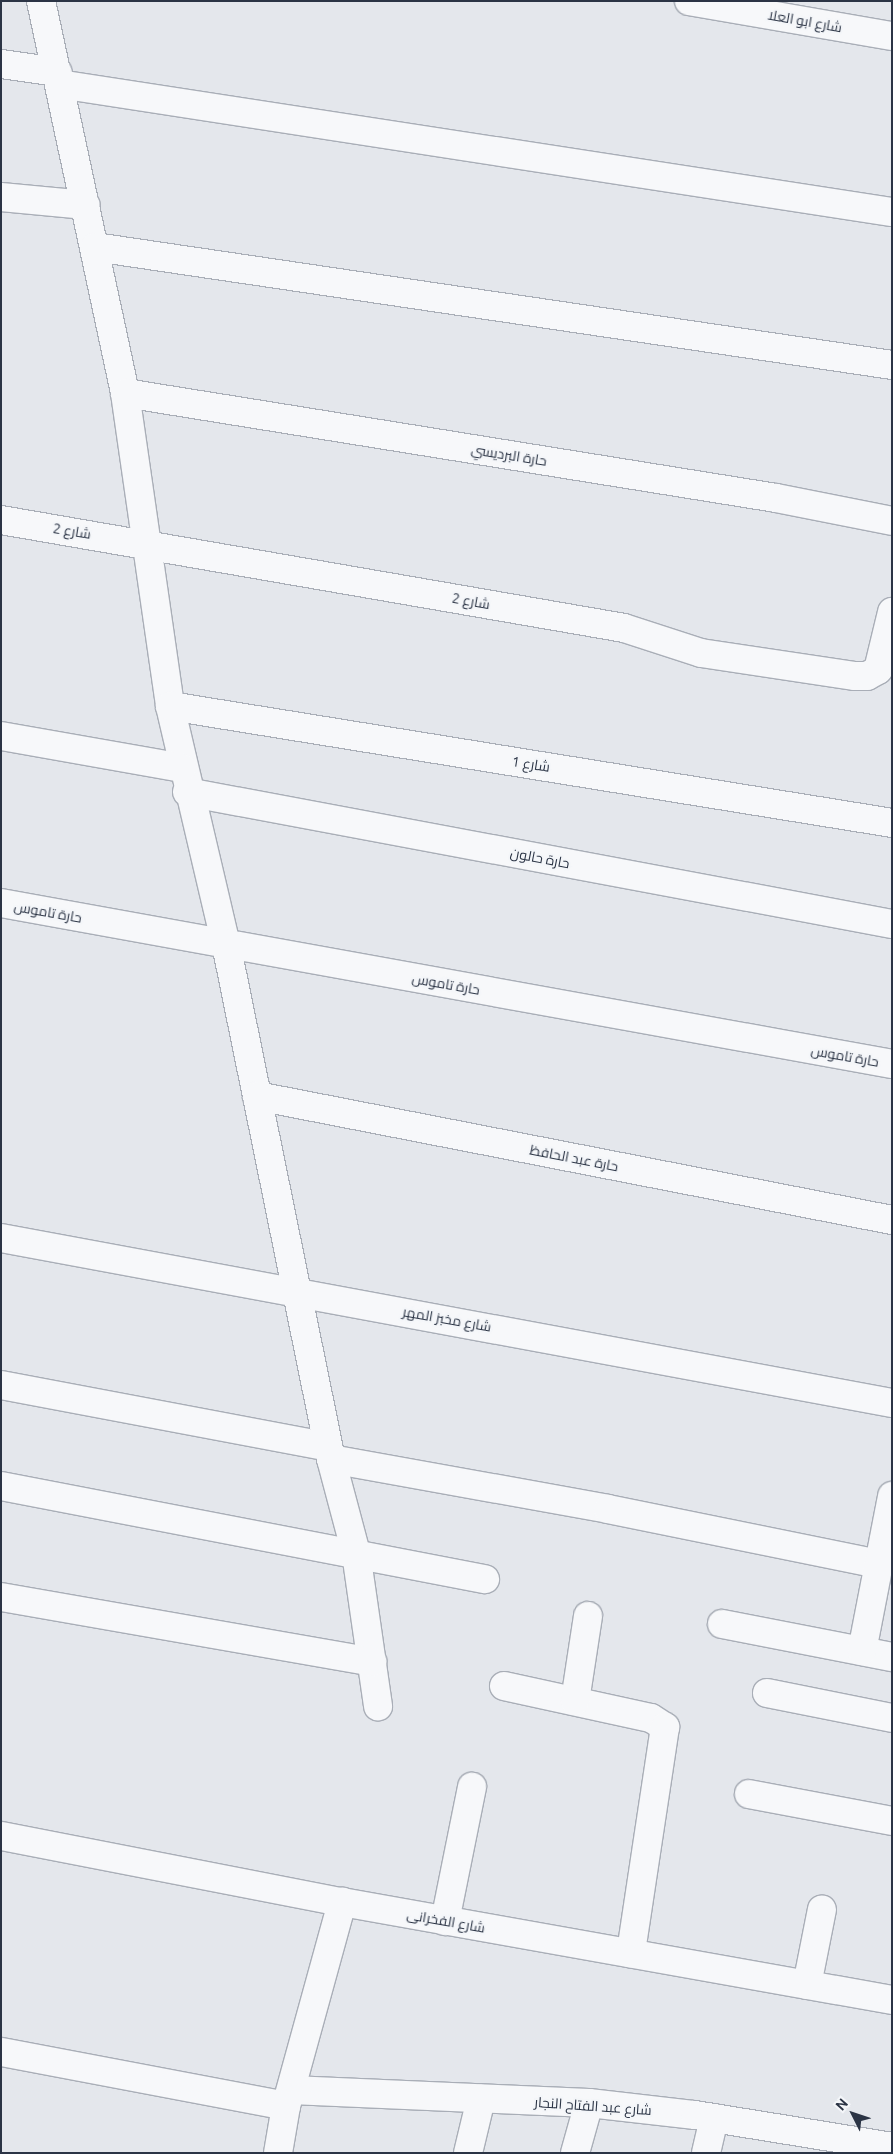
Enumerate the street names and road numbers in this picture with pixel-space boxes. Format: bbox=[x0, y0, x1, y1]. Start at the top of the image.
street label: شارع ابو العلا bbox=[767, 6, 843, 36]
street label: حارة البرديسي bbox=[470, 441, 548, 469]
street label: شارع 2 bbox=[52, 520, 92, 542]
street label: شارع 2 bbox=[451, 589, 491, 613]
street label: شارع 1 bbox=[511, 753, 551, 775]
street label: حارة حالون bbox=[509, 844, 571, 872]
street label: حارة تاموس bbox=[13, 898, 83, 926]
street label: حارة تاموس bbox=[411, 970, 481, 998]
street label: حارة تاموس bbox=[810, 1042, 880, 1070]
street label: حارة عبد الحافظ bbox=[528, 1141, 620, 1175]
street label: شارع مخبز المهر bbox=[401, 1303, 493, 1335]
street label: شارع الفخرانى bbox=[405, 1906, 487, 1936]
street label: شارع عبد الفتاح النجار bbox=[534, 2094, 652, 2118]

